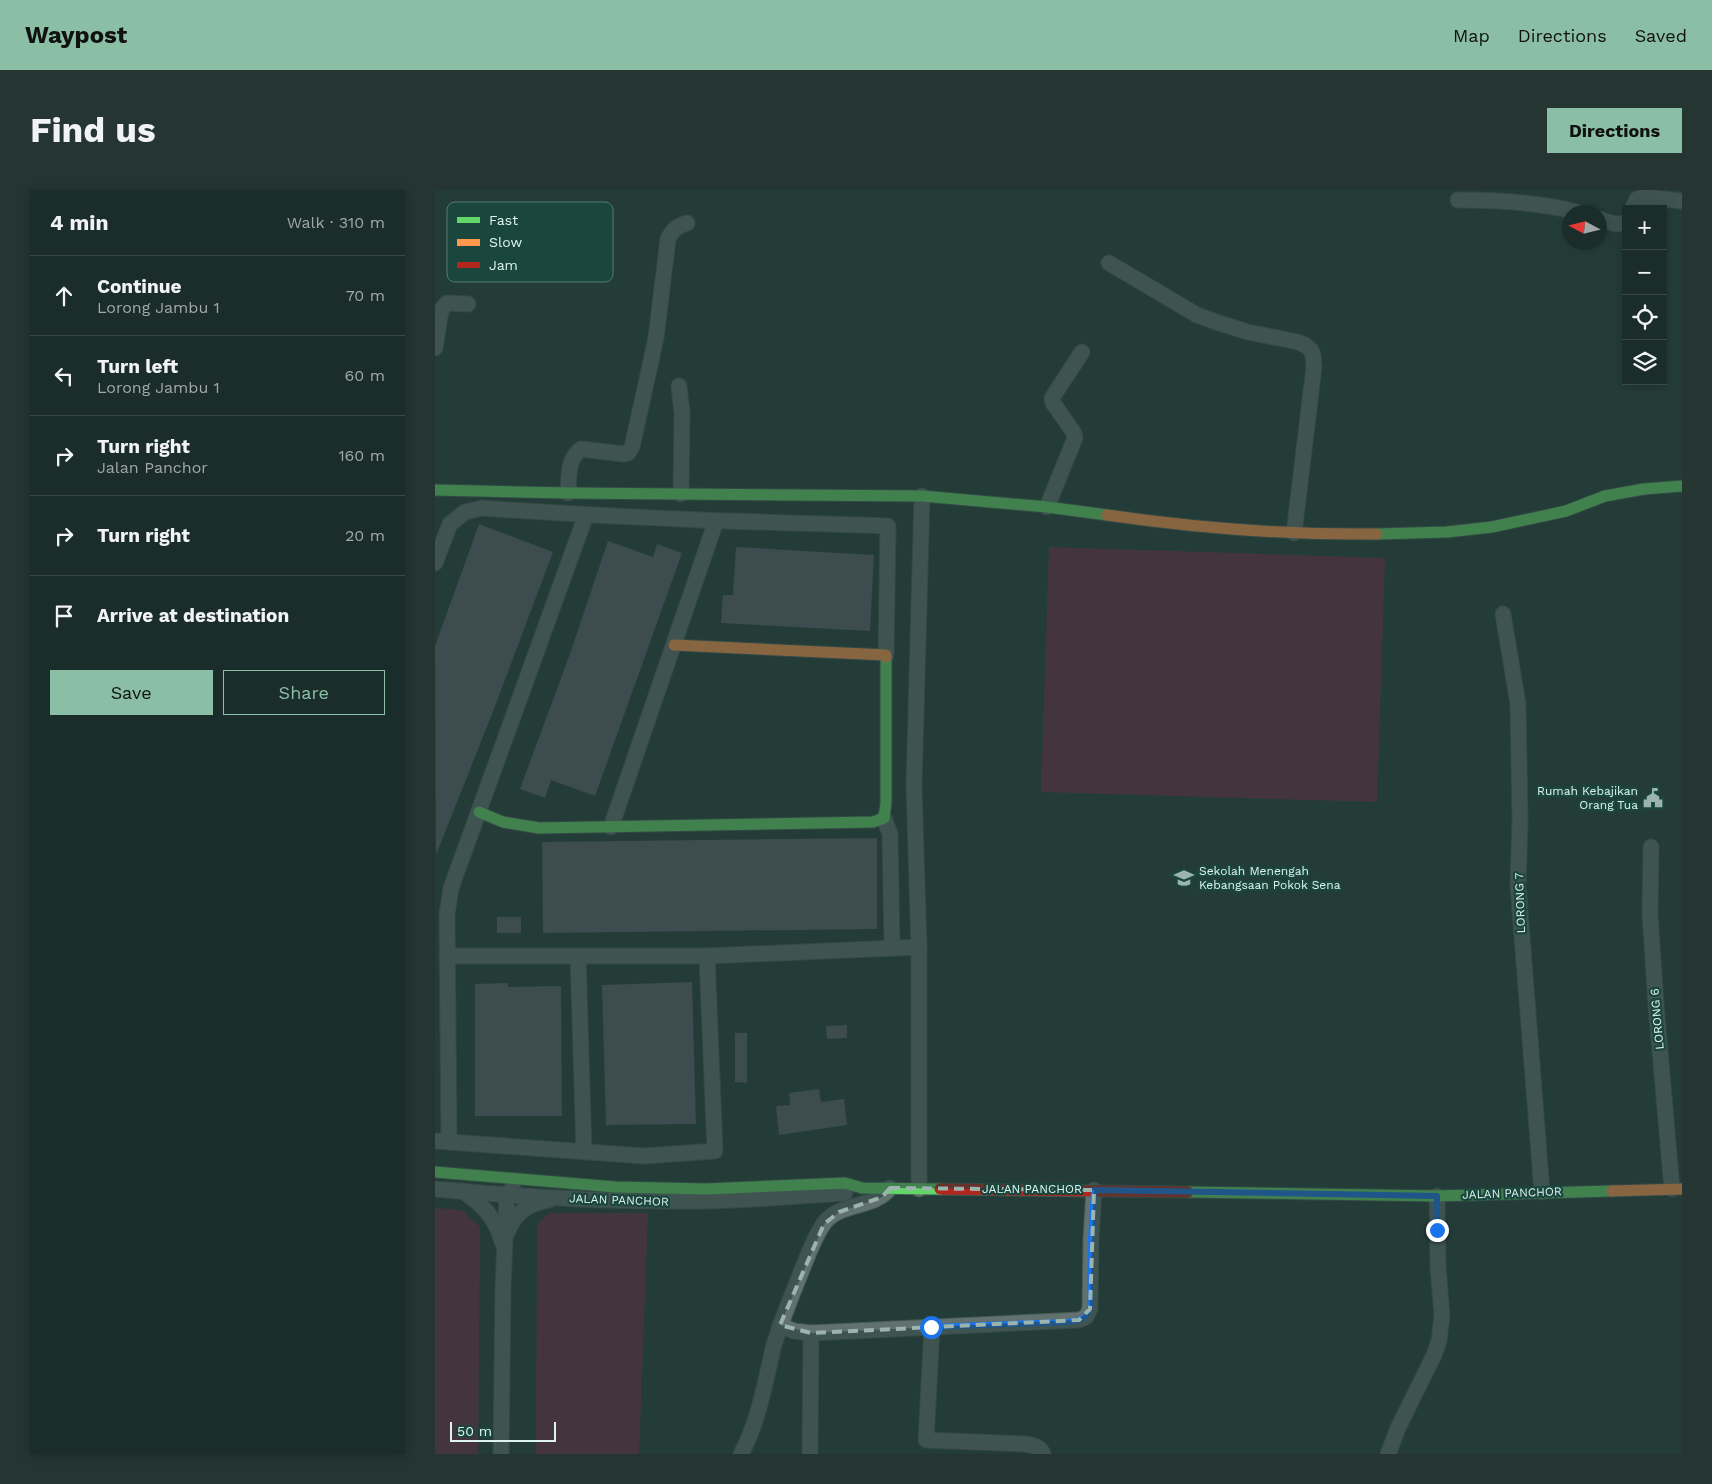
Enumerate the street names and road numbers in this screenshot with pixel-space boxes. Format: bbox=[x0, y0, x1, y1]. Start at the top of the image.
street label: LORONG 7 bbox=[1512, 872, 1528, 934]
street label: LORONG 6 bbox=[1647, 988, 1667, 1050]
street label: JALAN PANCHOR bbox=[982, 1182, 1082, 1196]
street label: JALAN PANCHOR bbox=[1462, 1184, 1562, 1202]
street label: JALAN PANCHOR bbox=[569, 1191, 669, 1209]

